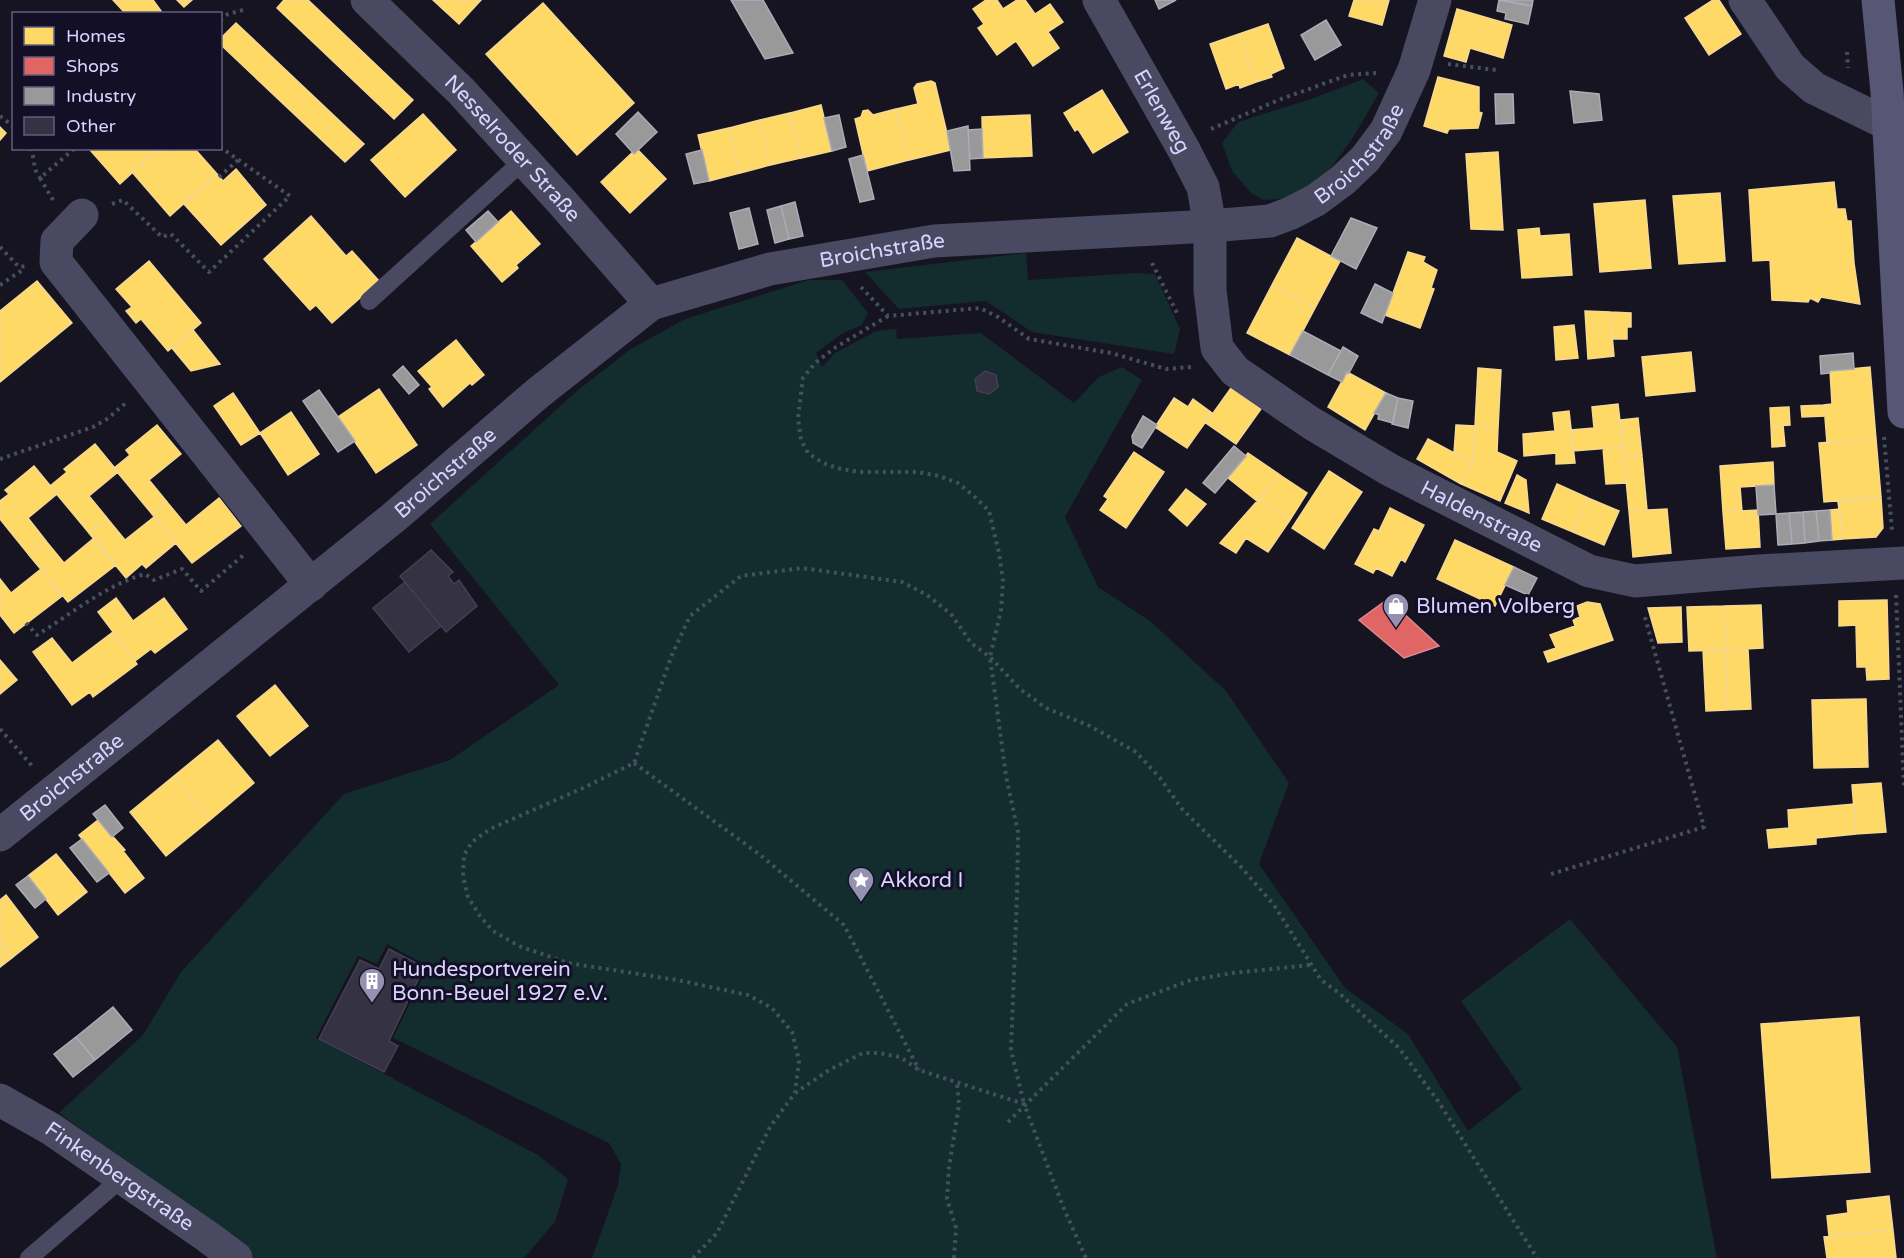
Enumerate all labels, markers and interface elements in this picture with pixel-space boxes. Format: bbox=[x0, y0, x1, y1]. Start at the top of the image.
legend bbox=[12, 12, 222, 150]
text: Homes bbox=[66, 25, 126, 47]
text: Shops bbox=[66, 55, 119, 77]
street label: Erlenweg bbox=[1128, 65, 1196, 158]
street label: Nesselroder Straße bbox=[439, 70, 586, 227]
text: Industry bbox=[66, 85, 137, 107]
street label: Broichstraße bbox=[1309, 100, 1409, 210]
text: Other bbox=[66, 115, 116, 137]
street label: Broichstraße bbox=[818, 228, 946, 273]
street label: Broichstraße bbox=[389, 422, 502, 524]
street label: Haldenstraße bbox=[1416, 475, 1547, 558]
shop icon: Blumen Volberg bbox=[1381, 591, 1411, 629]
place label: Blumen Volberg bbox=[1416, 594, 1575, 619]
street label: Broichstraße bbox=[14, 728, 129, 827]
place icon: Akkord I bbox=[846, 865, 876, 903]
place label: Akkord I bbox=[880, 868, 963, 893]
place label: Hundesportverein Bonn-Beuel 1927 e.V. bbox=[392, 957, 608, 1006]
building icon: Hundesportverein Bonn-Beuel 1927 e.V. bbox=[357, 966, 387, 1004]
street label: Finkenbergstraße bbox=[40, 1116, 199, 1236]

